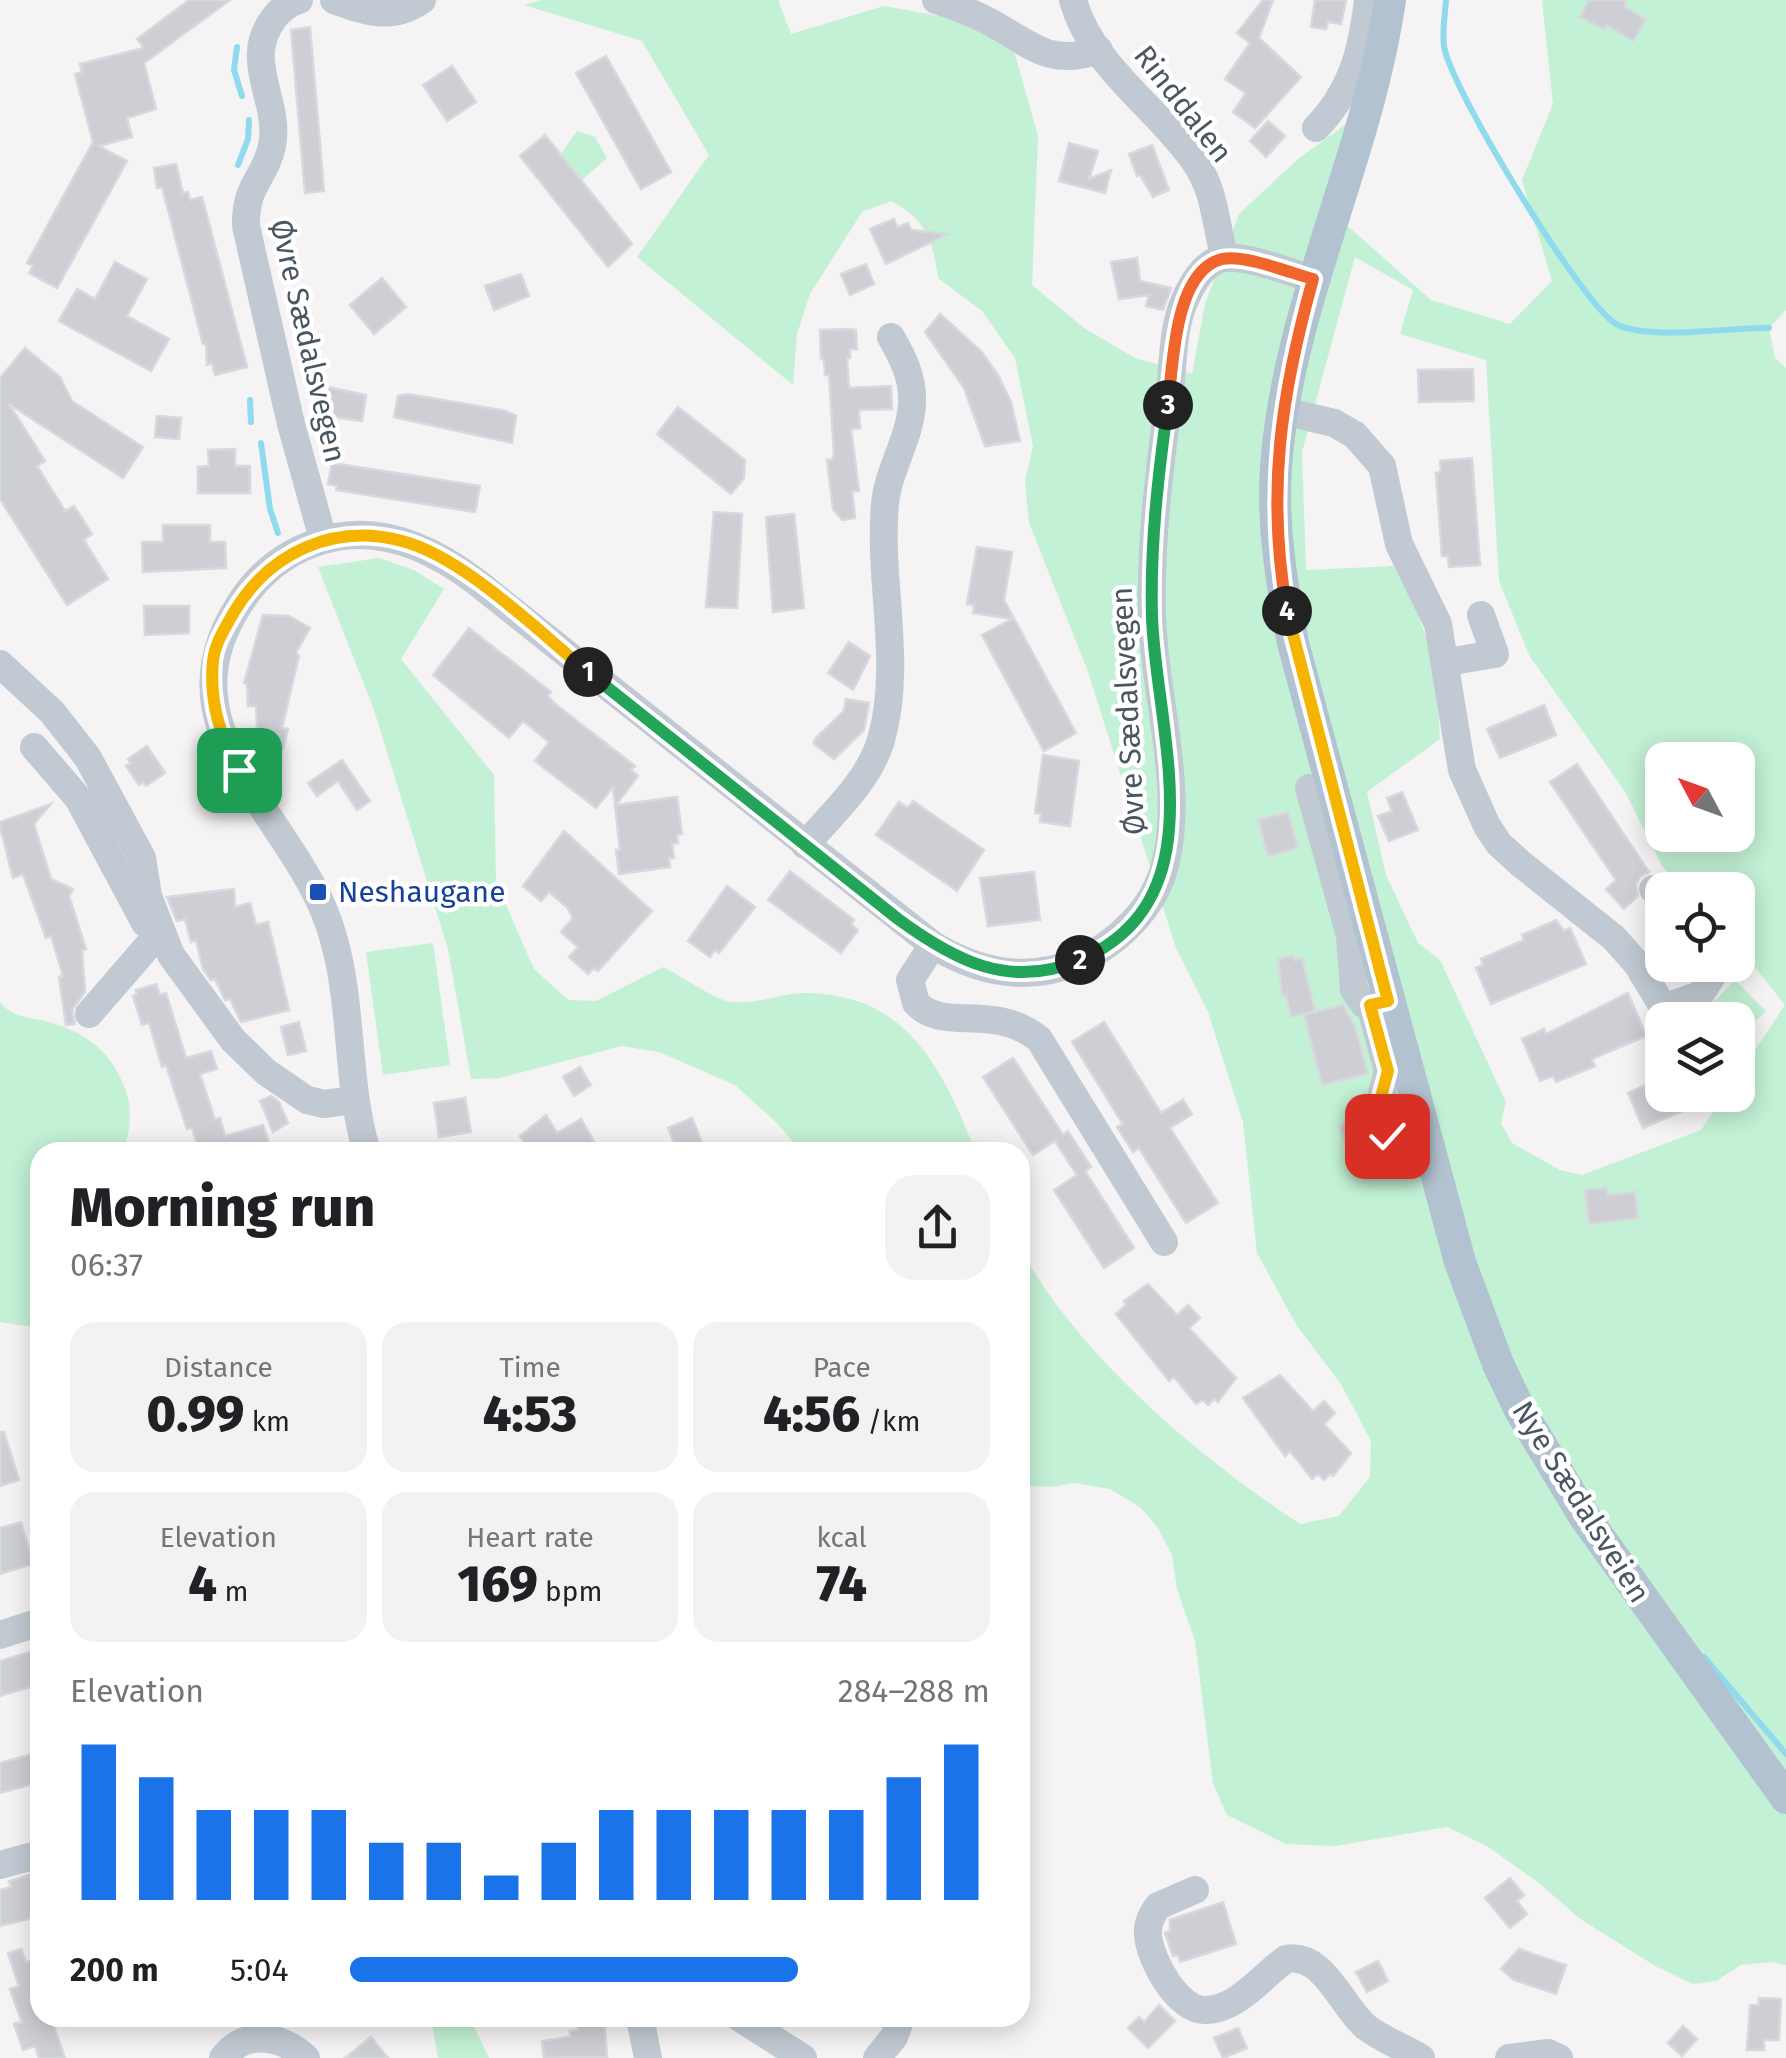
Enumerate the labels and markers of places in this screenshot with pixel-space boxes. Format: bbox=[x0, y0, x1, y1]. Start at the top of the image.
pin: 3 bbox=[1143, 380, 1193, 430]
pin: 4 bbox=[1262, 586, 1312, 636]
pin: 1 bbox=[563, 647, 613, 697]
pin bbox=[197, 728, 282, 813]
place label: Neshaugane bbox=[338, 874, 506, 910]
marker: Neshaugane bbox=[307, 881, 329, 903]
pin: 2 bbox=[1055, 935, 1105, 985]
pin bbox=[1345, 1094, 1430, 1179]

